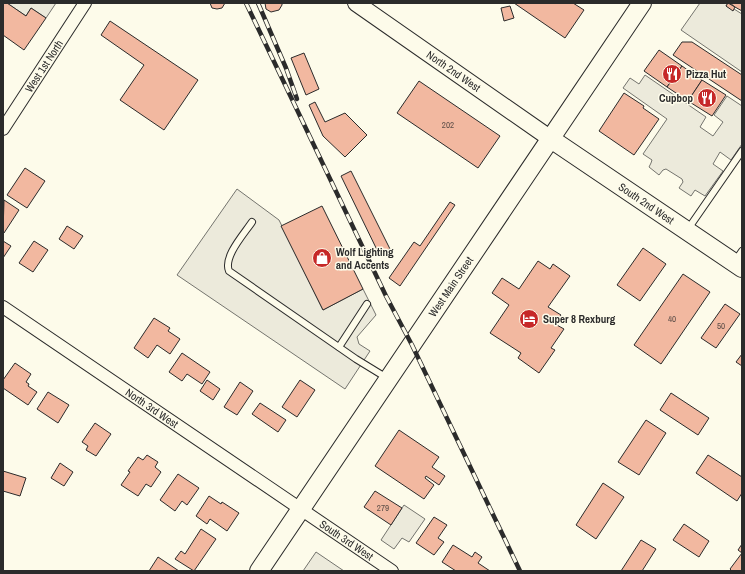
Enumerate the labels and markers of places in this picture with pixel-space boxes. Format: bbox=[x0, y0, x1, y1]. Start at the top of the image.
restaurant icon: Pizza Hut bbox=[661, 63, 683, 85]
place label: Pizza Hut bbox=[686, 67, 726, 81]
restaurant icon: Cupbop bbox=[696, 87, 718, 109]
place label: Cupbop bbox=[659, 91, 693, 105]
place label: Wolf Lighting and Accents bbox=[336, 245, 394, 272]
shop icon: Wolf Lighting and Accents bbox=[311, 247, 333, 269]
hotel icon: Super 8 Rexburg bbox=[518, 308, 540, 330]
place label: Super 8 Rexburg bbox=[543, 312, 616, 326]

